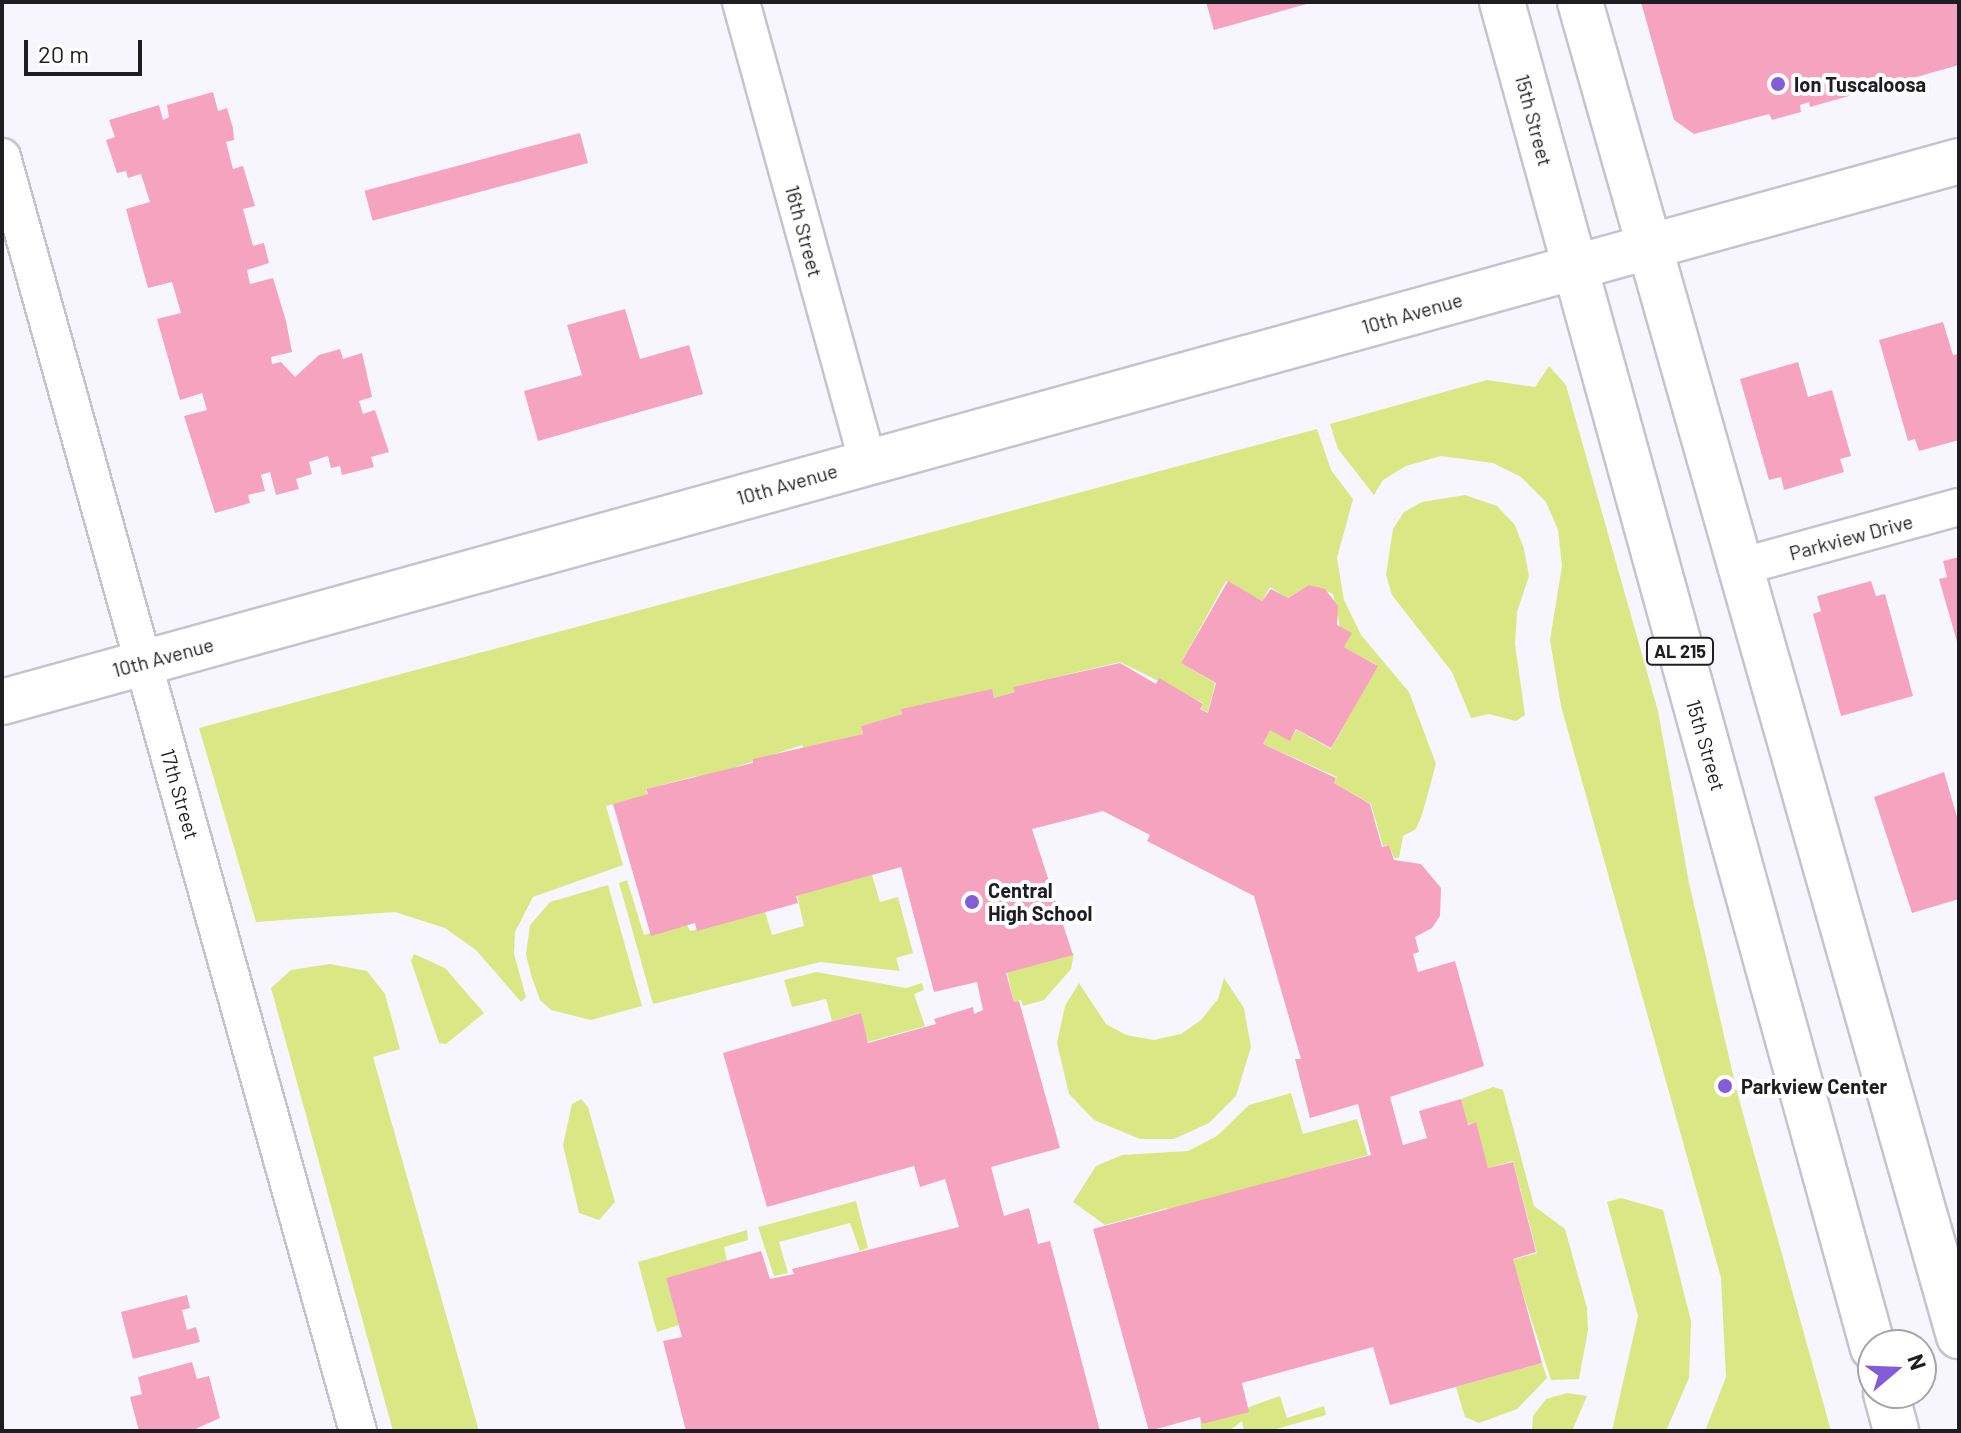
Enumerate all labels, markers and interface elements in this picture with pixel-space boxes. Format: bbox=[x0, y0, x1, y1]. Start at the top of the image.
scale bar bbox=[28, 24, 146, 74]
text: 20 m bbox=[38, 39, 89, 68]
street label: 15th Street bbox=[1510, 72, 1558, 168]
place label: Ion Tuscaloosa bbox=[1794, 72, 1926, 96]
marker: Ion Tuscaloosa bbox=[1769, 75, 1787, 93]
street label: 16th Street bbox=[780, 183, 828, 279]
street label: 10th Avenue bbox=[1359, 287, 1465, 339]
street label: 10th Avenue bbox=[734, 458, 840, 510]
street label: Parkview Drive bbox=[1786, 509, 1916, 565]
street label: 10th Avenue bbox=[110, 632, 216, 682]
road number: AL 215 bbox=[1644, 637, 1716, 665]
street label: 15th Street bbox=[1682, 697, 1730, 793]
street label: 17th Street bbox=[156, 746, 204, 842]
place label: Central High School bbox=[988, 878, 1092, 925]
marker: Central High School bbox=[963, 893, 981, 911]
place label: Parkview Center bbox=[1741, 1074, 1887, 1098]
marker: Parkview Center bbox=[1716, 1077, 1734, 1095]
north arrow bbox=[1857, 1329, 1937, 1409]
text: N bbox=[1903, 1351, 1932, 1373]

